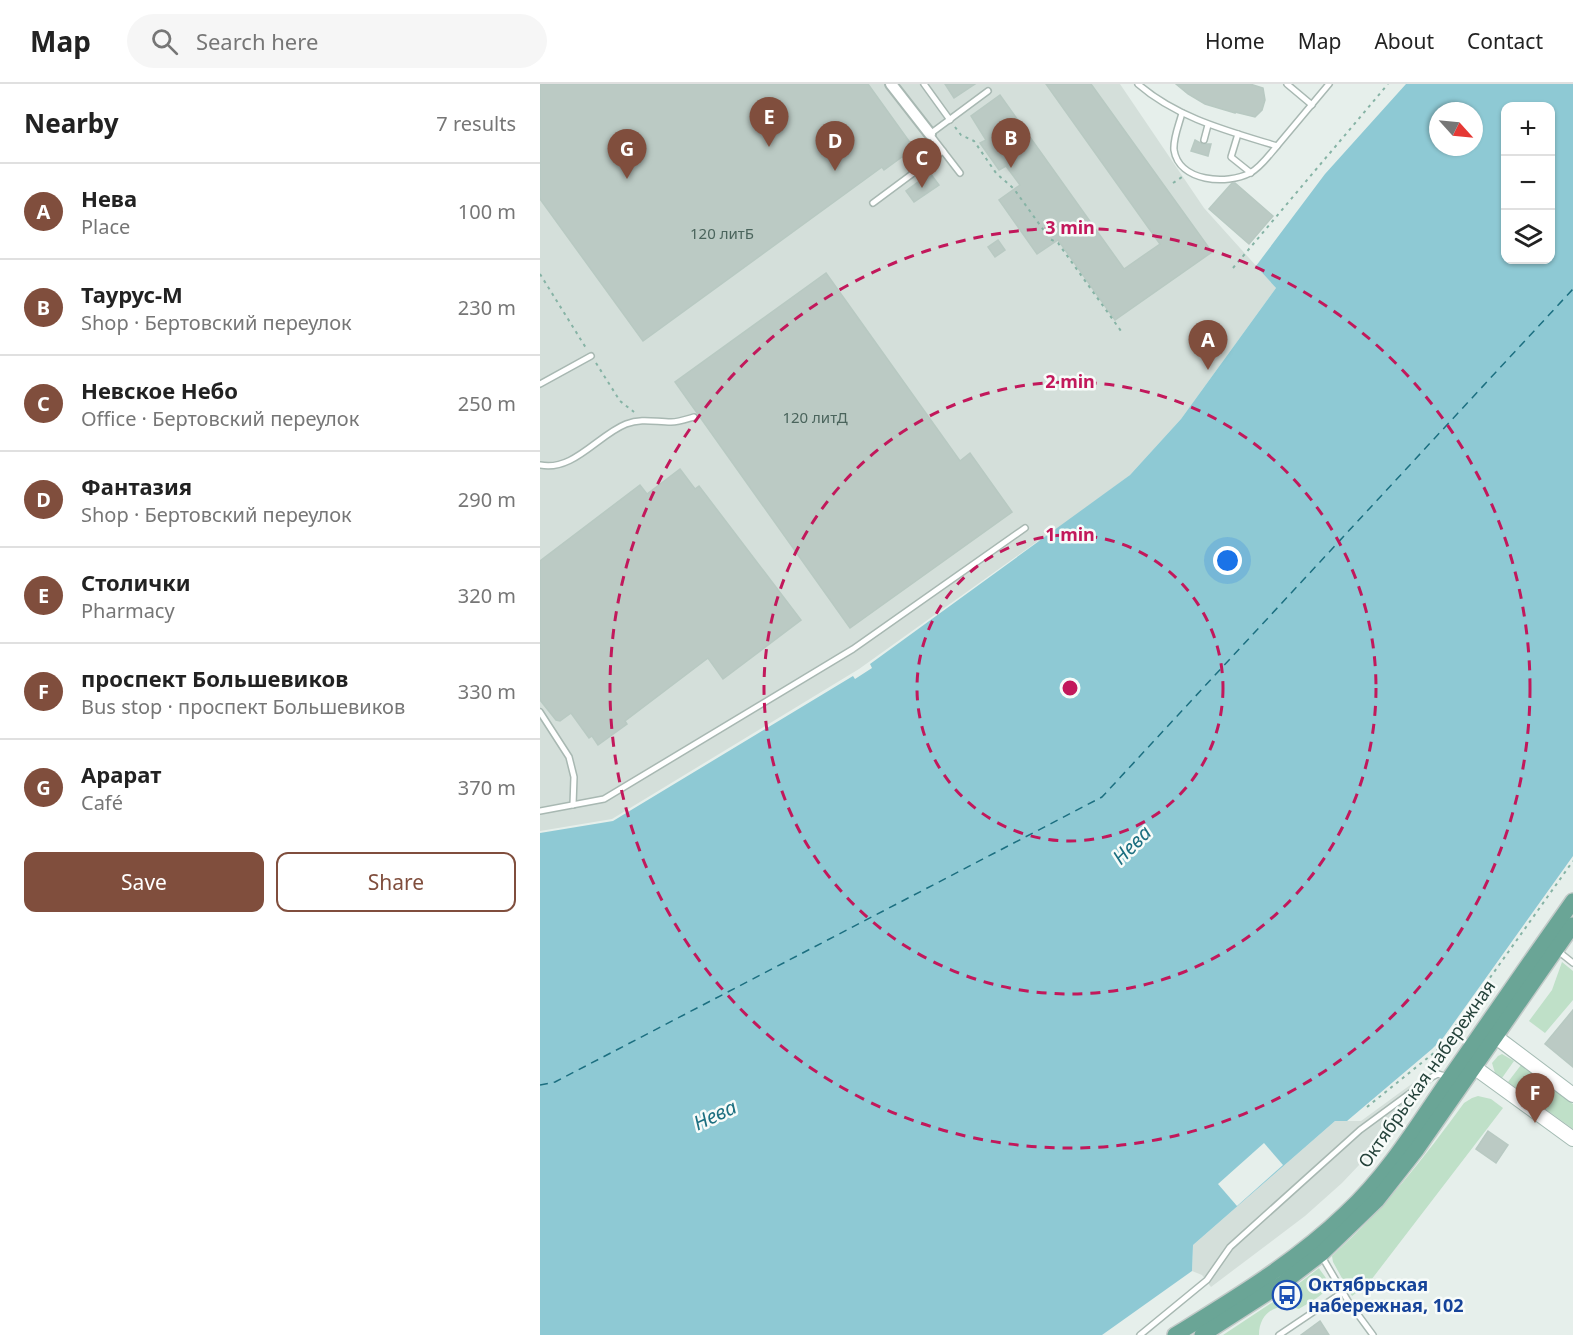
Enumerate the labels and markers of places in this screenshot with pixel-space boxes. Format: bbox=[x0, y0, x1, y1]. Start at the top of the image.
pin: E bbox=[750, 98, 788, 147]
pin: B bbox=[992, 118, 1030, 168]
pin: D bbox=[816, 122, 854, 171]
pin: G bbox=[608, 130, 646, 179]
pin: C bbox=[902, 138, 941, 188]
pin: A bbox=[1188, 320, 1228, 370]
centre of rings bbox=[1060, 678, 1080, 698]
pin: F bbox=[1516, 1074, 1554, 1123]
place label: Октябрьская набережная, 102 bbox=[1308, 1272, 1464, 1317]
bus stop icon: Октябрьская набережная, 102 bbox=[1271, 1279, 1303, 1311]

